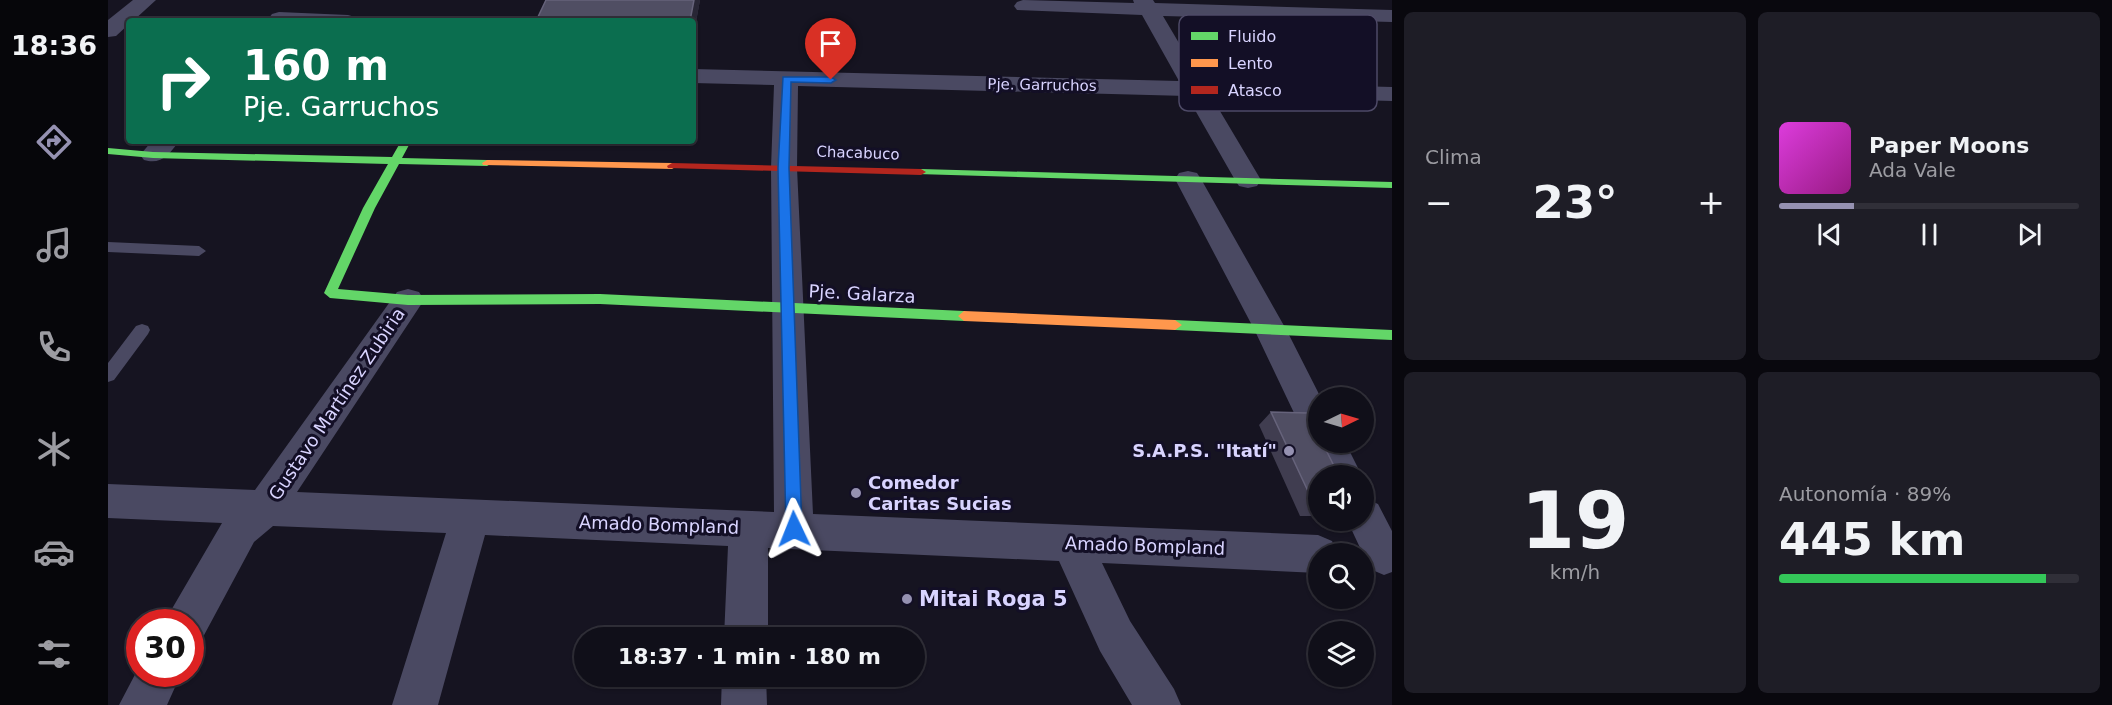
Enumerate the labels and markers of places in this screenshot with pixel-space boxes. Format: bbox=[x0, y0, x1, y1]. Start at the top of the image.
pin bbox=[805, 18, 856, 80]
place label: S.A.P.S. "Itatí" bbox=[1132, 440, 1277, 461]
marker: S.A.P.S. "Itatí" bbox=[1282, 444, 1296, 458]
place label: Comedor Caritas Sucias bbox=[868, 472, 1012, 514]
marker: Comedor Caritas Sucias bbox=[849, 486, 863, 500]
place label: Mitai Roga 5 bbox=[919, 587, 1068, 611]
marker: Mitai Roga 5 bbox=[900, 592, 914, 606]

